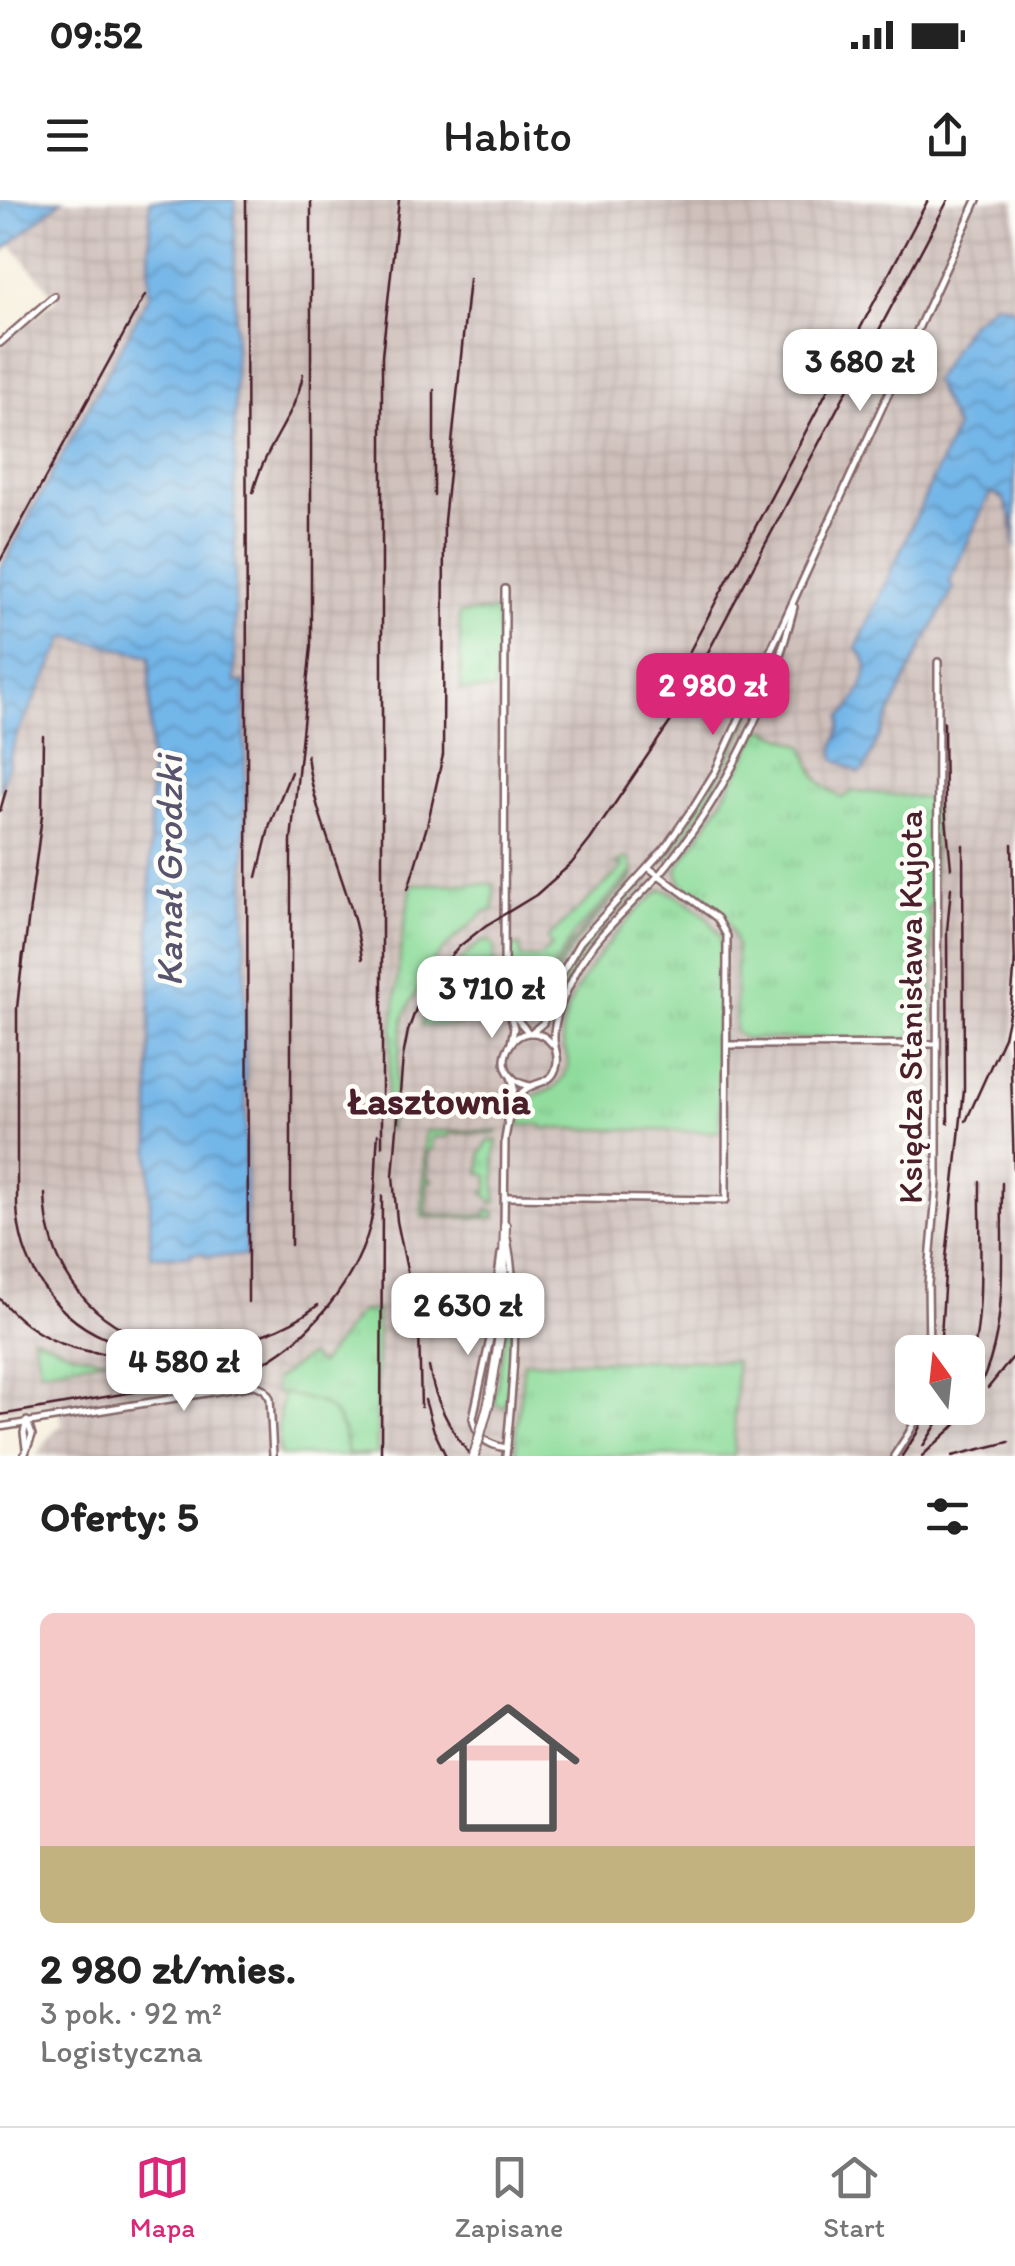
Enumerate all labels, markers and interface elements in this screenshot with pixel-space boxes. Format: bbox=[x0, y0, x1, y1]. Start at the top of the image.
text: 09:52 bbox=[50, 12, 143, 58]
icon: menu bbox=[40, 108, 95, 163]
text: Habito bbox=[443, 108, 572, 162]
icon: share bbox=[920, 108, 975, 163]
pin: 3 680 zł bbox=[757, 329, 963, 414]
text: 3 680 zł bbox=[805, 342, 915, 380]
pin: 2 980 zł bbox=[610, 653, 816, 738]
text: 2 980 zł bbox=[658, 666, 768, 704]
water label: Kanał Grodzki bbox=[146, 751, 192, 986]
street label: Księdza Stanisława Kujota bbox=[889, 810, 931, 1204]
pin: 3 710 zł bbox=[389, 956, 595, 1041]
text: 3 710 zł bbox=[439, 969, 545, 1007]
district label: Łasztownia bbox=[347, 1078, 531, 1124]
pin: 2 630 zł bbox=[365, 1273, 571, 1358]
text: 2 630 zł bbox=[413, 1286, 523, 1324]
pin: 4 580 zł bbox=[81, 1329, 287, 1414]
north arrow bbox=[895, 1335, 985, 1425]
map controls bbox=[895, 1335, 985, 1425]
text: 4 580 zł bbox=[128, 1342, 240, 1380]
icon: filters bbox=[920, 1489, 975, 1544]
text: Oferty: 5 bbox=[40, 1491, 199, 1542]
icon: home bbox=[418, 1678, 598, 1858]
text: 2 980 zł/mies. bbox=[40, 1943, 296, 1994]
text: 3 pok. · 92 m² bbox=[40, 1994, 222, 2032]
text: Logistyczna bbox=[40, 2032, 203, 2070]
tab: Mapa bbox=[130, 2150, 195, 2244]
tab: Zapisane bbox=[455, 2150, 563, 2244]
tab: Start bbox=[823, 2150, 885, 2244]

